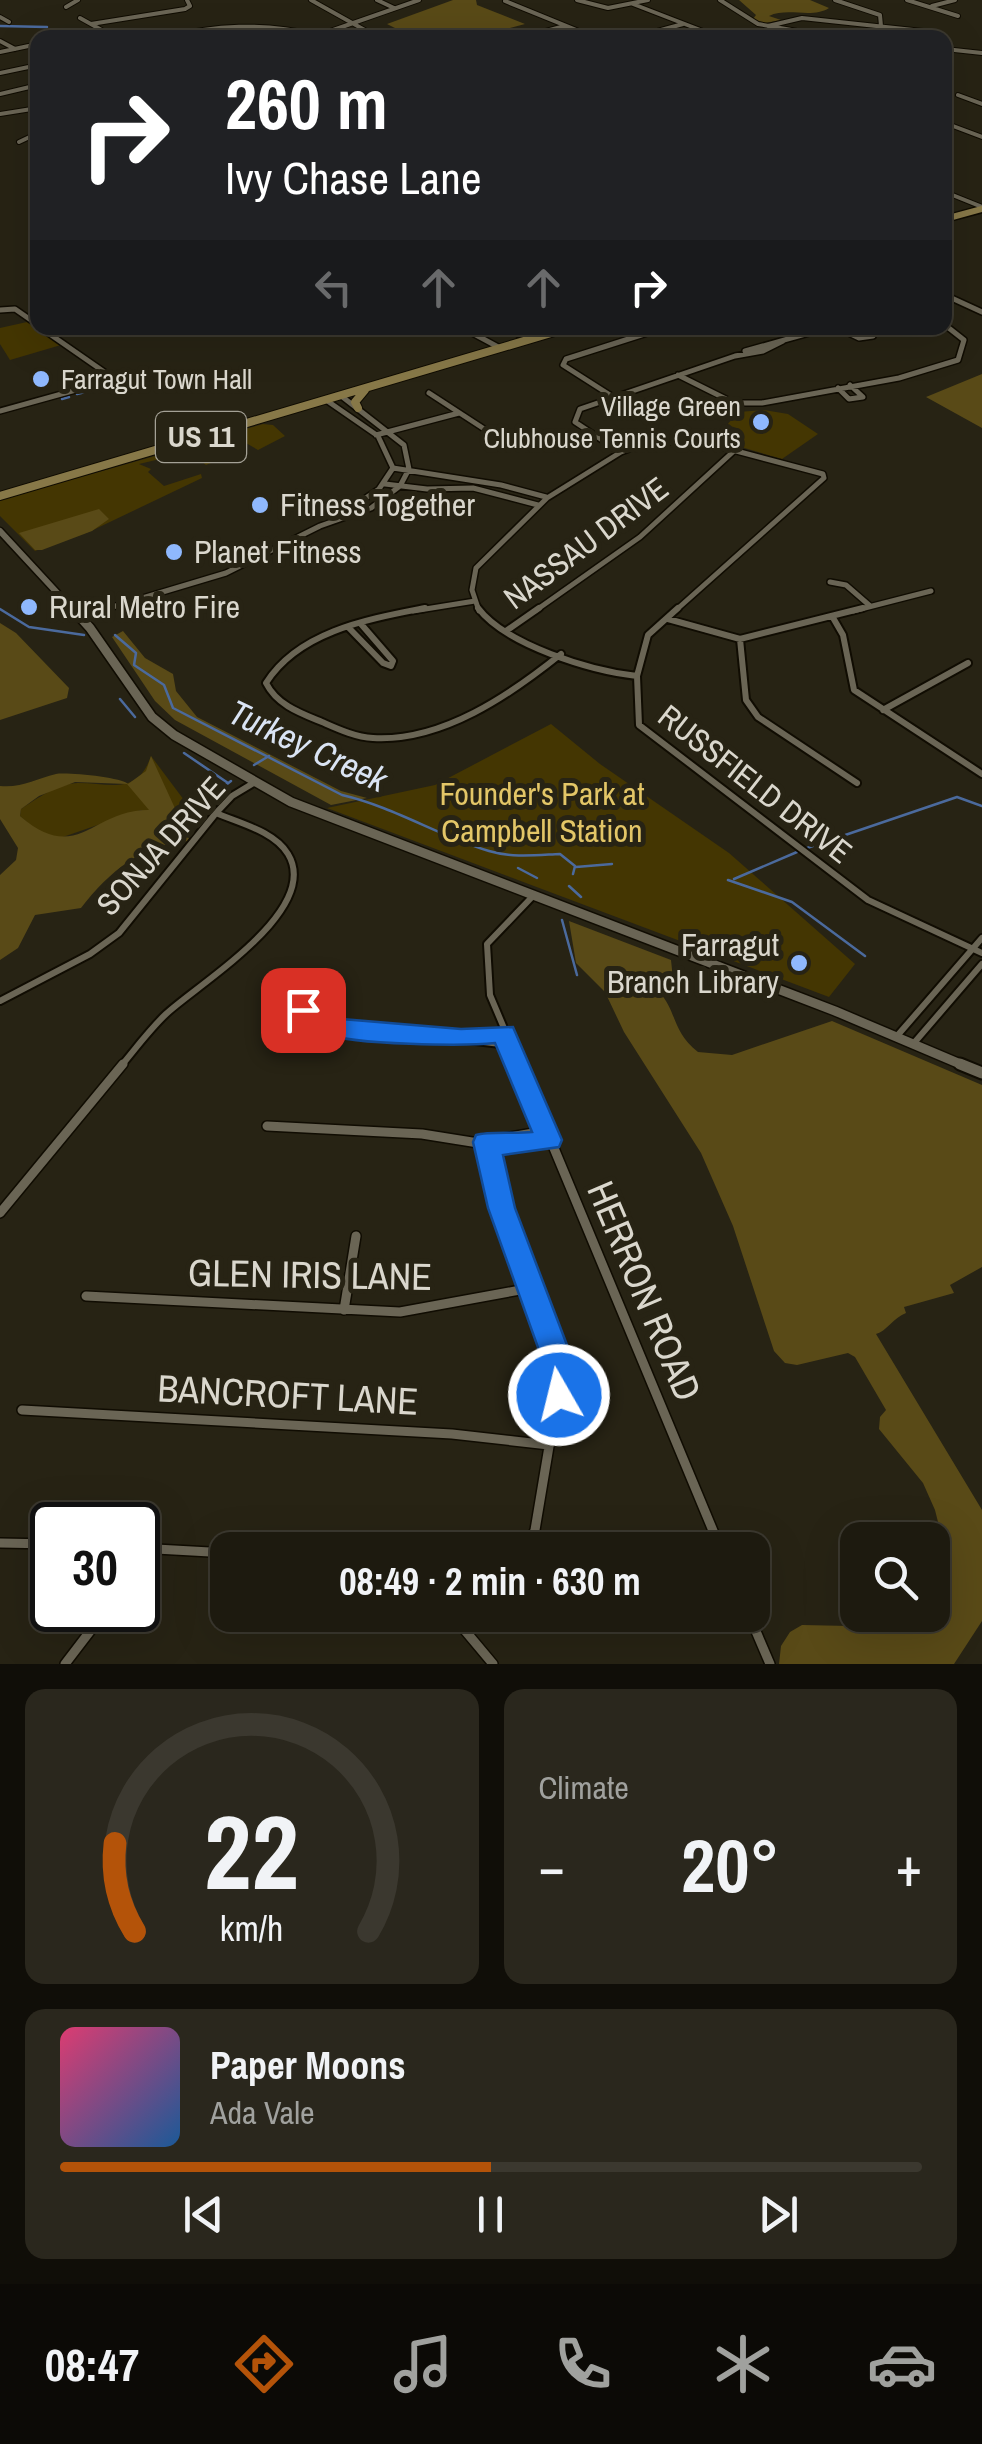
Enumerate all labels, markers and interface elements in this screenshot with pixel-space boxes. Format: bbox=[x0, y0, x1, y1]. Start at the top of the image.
text: 260 m bbox=[225, 57, 388, 151]
icon: right bbox=[60, 70, 190, 200]
text: Ivy Chase Lane bbox=[225, 147, 481, 208]
icon: left bbox=[306, 260, 361, 315]
icon: ahead bbox=[411, 260, 466, 315]
icon: ahead bbox=[516, 260, 571, 315]
icon: right bbox=[621, 260, 676, 315]
place label: Farragut Town Hall bbox=[61, 360, 252, 398]
marker: Farragut Town Hall bbox=[30, 368, 52, 390]
place label: Village Green Clubhouse Tennis Courts bbox=[484, 387, 741, 457]
marker: Village Green Clubhouse Tennis Courts bbox=[750, 411, 772, 433]
road number: US 11 bbox=[156, 412, 246, 462]
street label: NASSAU DRIVE bbox=[495, 467, 677, 619]
place label: Fitness Together bbox=[280, 483, 475, 526]
marker: Fitness Together bbox=[249, 494, 271, 516]
place label: Planet Fitness bbox=[194, 530, 362, 573]
marker: Planet Fitness bbox=[163, 541, 185, 563]
place label: Rural Metro Fire bbox=[49, 585, 240, 628]
marker: Rural Metro Fire bbox=[18, 596, 40, 618]
water label: Turkey Creek bbox=[221, 688, 397, 803]
street label: RUSSFIELD DRIVE bbox=[650, 694, 861, 873]
street label: SONJA DRIVE bbox=[87, 767, 235, 925]
park label: Founder's Park at Campbell Station bbox=[439, 772, 645, 852]
place label: Farragut Branch Library bbox=[607, 923, 779, 1003]
marker: Farragut Branch Library bbox=[788, 952, 810, 974]
pin bbox=[261, 968, 346, 1053]
icon: arrive bbox=[276, 983, 331, 1038]
street label: HERRON ROAD bbox=[575, 1173, 714, 1408]
street label: GLEN IRIS LANE bbox=[187, 1247, 433, 1302]
position arrow bbox=[507, 1343, 611, 1447]
street label: BANCROFT LANE bbox=[156, 1362, 420, 1427]
speed limit sign: 30 bbox=[30, 1502, 160, 1632]
map controls bbox=[840, 1522, 950, 1632]
button: search bbox=[840, 1522, 950, 1632]
text: 08:49 · 2 min · 630 m bbox=[339, 1556, 641, 1607]
text: Climate bbox=[539, 1766, 629, 1809]
text: 22 bbox=[204, 1781, 299, 1921]
text: 20° bbox=[681, 1814, 779, 1915]
text: − bbox=[539, 1829, 565, 1903]
text: + bbox=[896, 1829, 922, 1903]
text: km/h bbox=[220, 1904, 284, 1952]
text: Paper Moons bbox=[210, 2040, 406, 2091]
text: Ada Vale bbox=[210, 2091, 315, 2134]
icon: previous bbox=[176, 2187, 231, 2242]
icon: pause bbox=[463, 2187, 518, 2242]
icon: next bbox=[751, 2187, 806, 2242]
icon: directions bbox=[229, 2329, 299, 2399]
icon: music bbox=[388, 2329, 458, 2399]
icon: phone bbox=[548, 2329, 618, 2399]
icon: climate bbox=[708, 2329, 778, 2399]
icon: car bbox=[867, 2329, 937, 2399]
text: 08:47 bbox=[45, 2334, 139, 2395]

